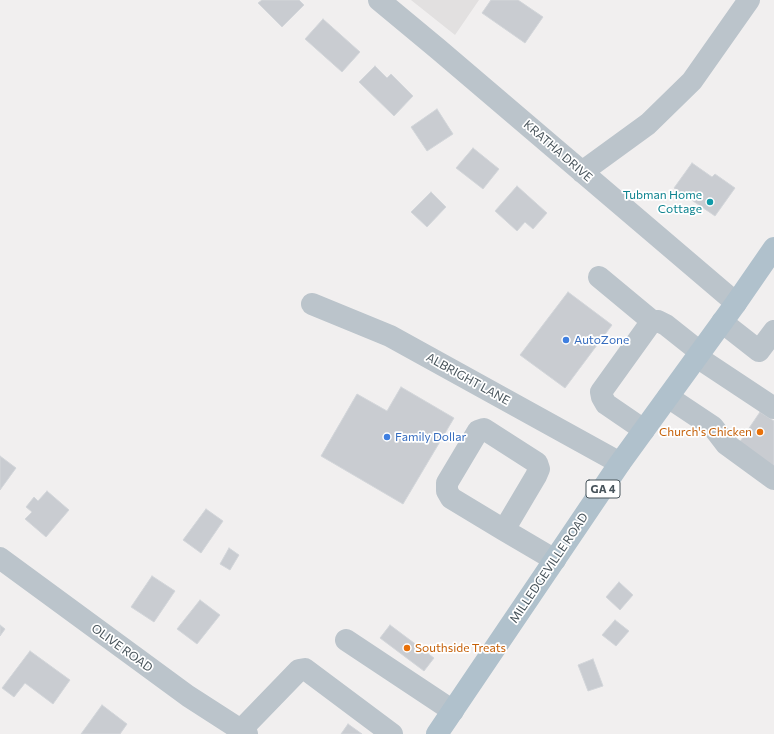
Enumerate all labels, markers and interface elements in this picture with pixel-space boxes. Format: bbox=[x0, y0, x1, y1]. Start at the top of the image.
street label: KRATHA DRIVE bbox=[521, 117, 595, 185]
place label: Tubman Home Cottage bbox=[623, 188, 702, 216]
marker: Tubman Home Cottage bbox=[705, 197, 715, 207]
place label: AutoZone bbox=[574, 333, 629, 347]
marker: AutoZone bbox=[561, 335, 571, 345]
street label: ALBRIGHT LANE bbox=[424, 350, 512, 408]
place label: Church's Chicken bbox=[659, 425, 752, 439]
marker: Church's Chicken bbox=[755, 427, 765, 437]
place label: Family Dollar bbox=[395, 430, 466, 444]
marker: Family Dollar bbox=[382, 432, 392, 442]
road number: GA 4 bbox=[586, 480, 620, 498]
street label: MILLEDGEVILLE ROAD bbox=[507, 510, 591, 626]
street label: OLIVE ROAD bbox=[89, 621, 155, 675]
place label: Southside Treats bbox=[415, 641, 506, 655]
marker: Southside Treats bbox=[402, 643, 412, 653]

